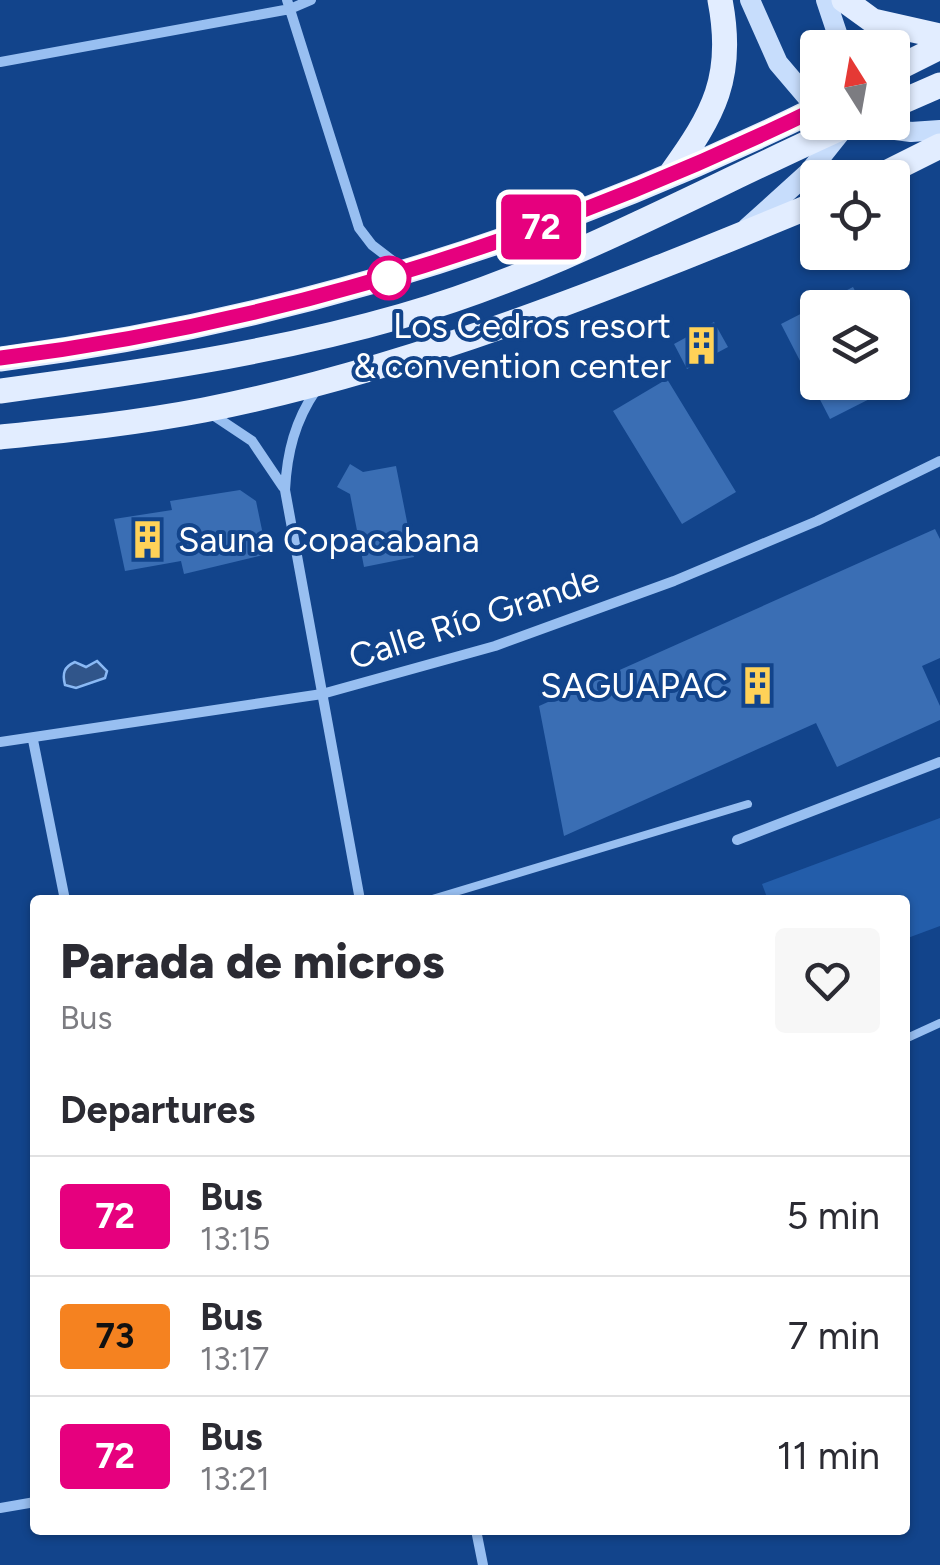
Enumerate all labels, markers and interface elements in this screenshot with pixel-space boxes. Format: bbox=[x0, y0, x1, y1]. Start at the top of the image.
north arrow bbox=[800, 30, 910, 140]
map controls bbox=[800, 30, 910, 400]
button: locate bbox=[800, 160, 910, 270]
line badge: 72 bbox=[496, 194, 586, 260]
text: 72 bbox=[521, 206, 561, 248]
unlabelled marker bbox=[368, 257, 410, 299]
button: layers bbox=[800, 290, 910, 400]
place label: Los Cedros resort & convention center bbox=[353, 305, 671, 387]
building icon: Los Cedros resort & convention center bbox=[680, 325, 722, 367]
building icon: Sauna Copacabana bbox=[127, 519, 169, 561]
place label: Sauna Copacabana bbox=[178, 519, 480, 561]
street label: Calle Río Grande bbox=[344, 558, 604, 678]
place label: SAGUAPAC bbox=[540, 665, 728, 707]
building icon: SAGUAPAC bbox=[737, 665, 779, 707]
button: heart bbox=[775, 928, 880, 1033]
text: Parada de micros bbox=[60, 932, 445, 990]
text: Bus bbox=[60, 999, 112, 1037]
text: Departures bbox=[60, 1087, 255, 1133]
text: Bus bbox=[200, 1174, 263, 1220]
text: 5 min bbox=[786, 1193, 880, 1239]
text: 72 bbox=[95, 1195, 135, 1237]
text: 13:15 bbox=[200, 1220, 270, 1258]
text: Bus bbox=[200, 1294, 263, 1340]
text: 7 min bbox=[788, 1313, 880, 1359]
text: 73 bbox=[96, 1315, 134, 1357]
text: 13:17 bbox=[200, 1340, 269, 1378]
text: Bus bbox=[200, 1414, 263, 1460]
text: 11 min bbox=[777, 1433, 880, 1479]
text: 72 bbox=[95, 1435, 135, 1477]
text: 13:21 bbox=[200, 1460, 270, 1498]

